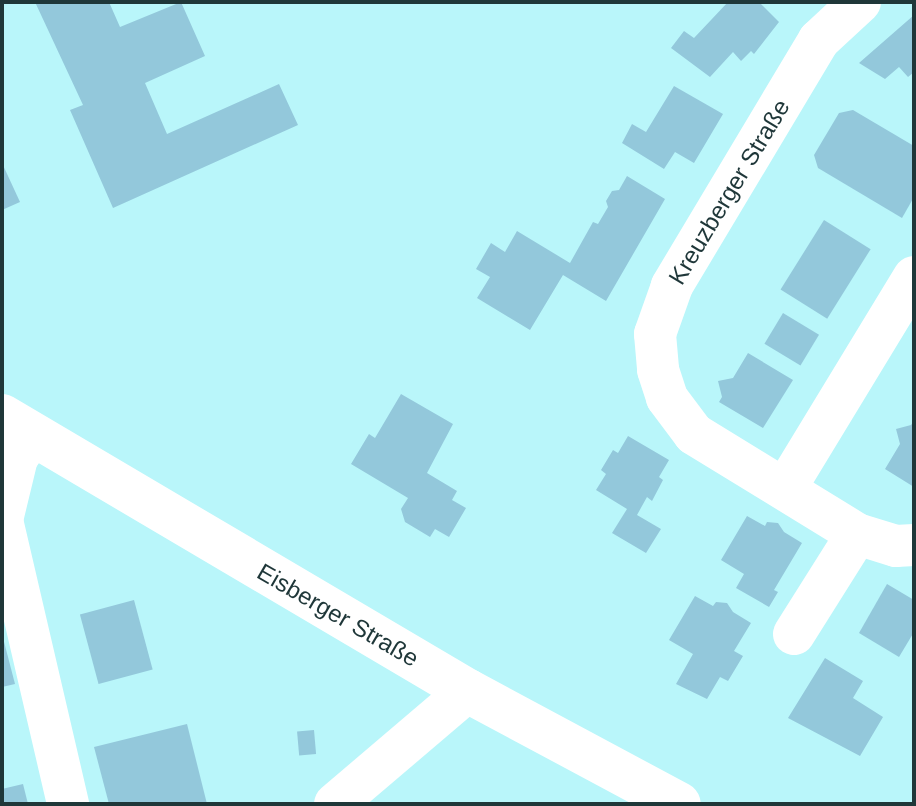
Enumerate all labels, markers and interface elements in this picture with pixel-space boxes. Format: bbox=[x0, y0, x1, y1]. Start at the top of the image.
street label: Kreuzberger Straße bbox=[662, 94, 796, 290]
street label: Eisberger Straße bbox=[252, 557, 424, 673]

